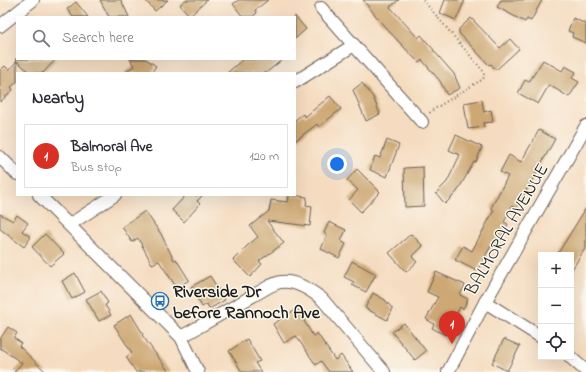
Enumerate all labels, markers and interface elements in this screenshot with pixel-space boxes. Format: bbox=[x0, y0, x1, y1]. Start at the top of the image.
search box bbox=[16, 16, 296, 60]
icon: search bbox=[30, 27, 52, 49]
text: Search here bbox=[62, 27, 134, 49]
text: Nearby bbox=[32, 86, 84, 111]
text: Balmoral Ave bbox=[71, 136, 152, 158]
text: 1 bbox=[44, 147, 48, 166]
text: 120 m bbox=[249, 147, 279, 166]
your location bbox=[327, 154, 347, 174]
text: Bus stop bbox=[71, 158, 122, 177]
street label: BALMORAL AVENUE bbox=[459, 159, 556, 302]
map controls bbox=[538, 252, 574, 360]
button: + bbox=[538, 252, 574, 288]
place label: Riverside Dr before Rannoch Ave bbox=[173, 280, 321, 327]
button: − bbox=[538, 288, 574, 324]
bus stop icon: Riverside Dr before Rannoch Ave bbox=[150, 291, 170, 311]
pin: 1 bbox=[439, 311, 465, 344]
button: locate bbox=[538, 324, 574, 360]

